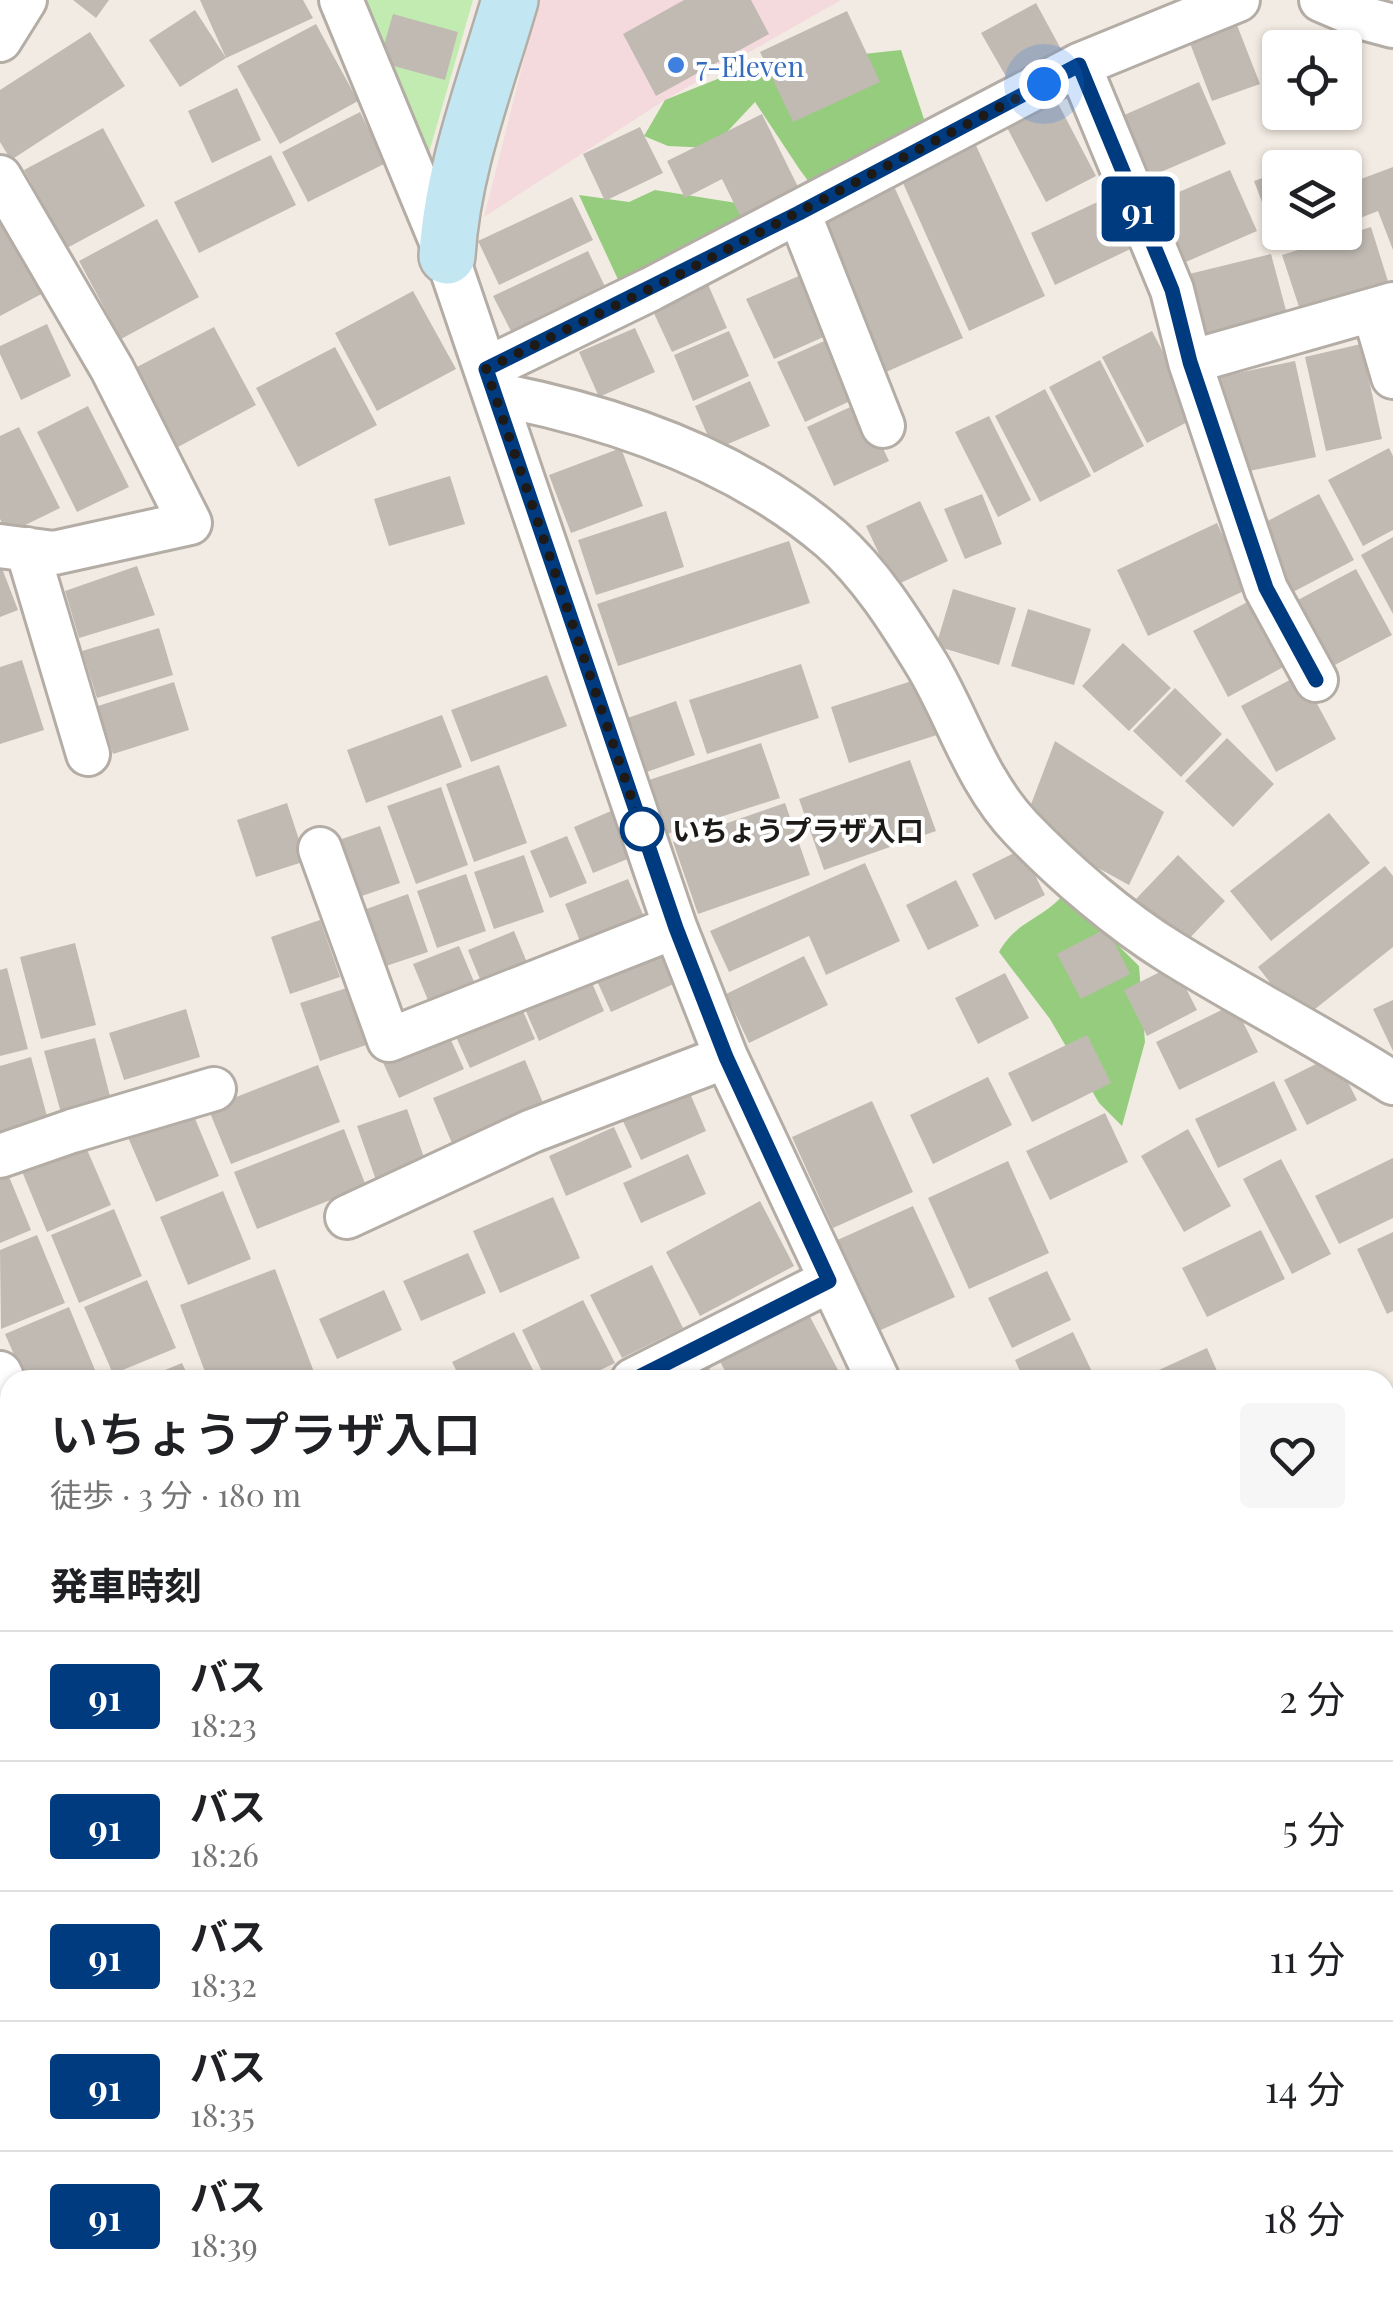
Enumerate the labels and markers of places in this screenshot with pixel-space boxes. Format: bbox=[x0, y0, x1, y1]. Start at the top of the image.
place label: 7-Eleven bbox=[696, 47, 804, 84]
marker: 7-Eleven bbox=[665, 54, 687, 76]
marker: いちょうプラザ入口 bbox=[621, 808, 663, 850]
place label: いちょうプラザ入口 bbox=[672, 811, 923, 848]

